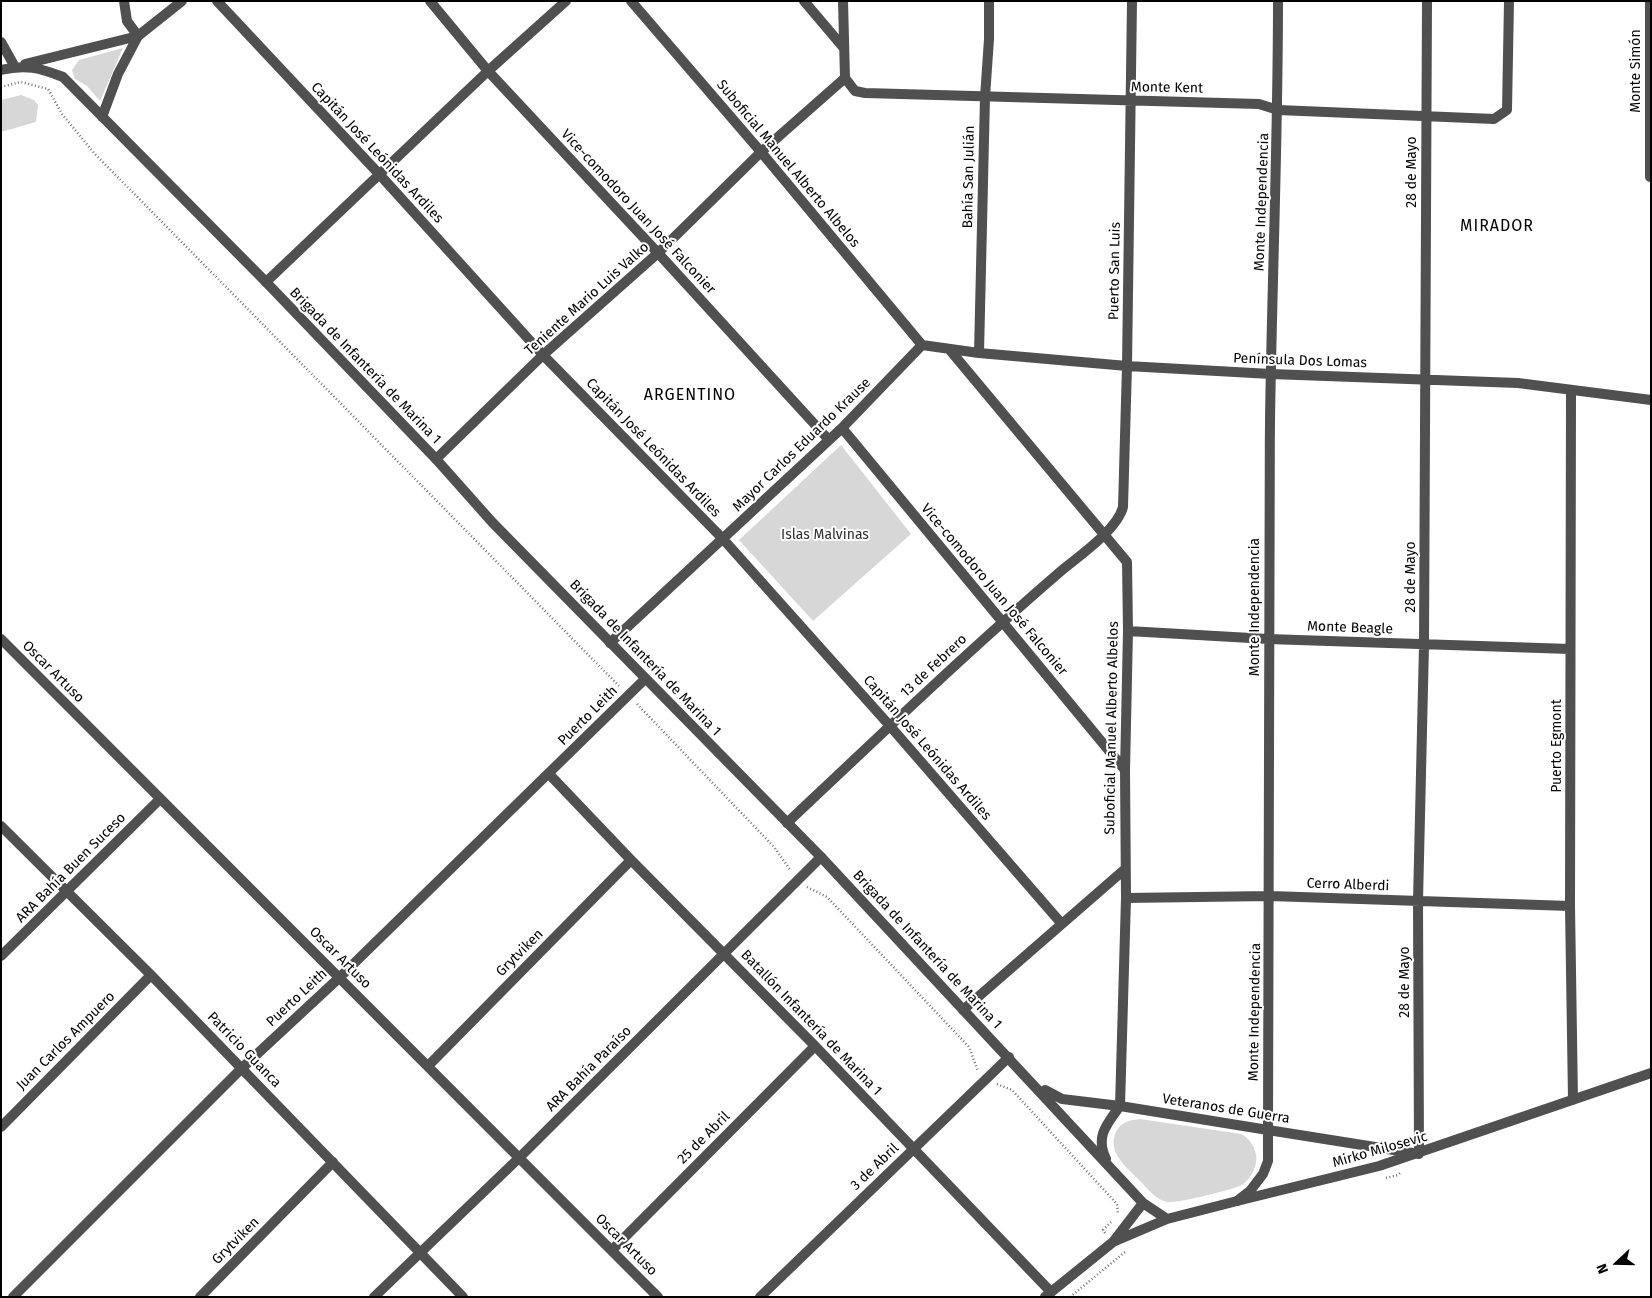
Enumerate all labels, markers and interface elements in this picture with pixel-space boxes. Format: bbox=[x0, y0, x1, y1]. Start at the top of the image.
street label: Monte Simón bbox=[1628, 29, 1644, 113]
street label: Suboficial Manuel Alberto Albelos bbox=[713, 77, 863, 251]
street label: Capitán José Leónidas Ardiles bbox=[307, 79, 447, 227]
street label: Monte Kent bbox=[1131, 79, 1203, 97]
street label: Bahía San Julián bbox=[960, 125, 978, 229]
street label: Vice-comodoro Juan José Falconier bbox=[557, 126, 719, 298]
street label: Monte Independencia bbox=[1251, 133, 1273, 271]
street label: 28 de Mayo bbox=[1404, 136, 1420, 208]
district label: MIRADOR bbox=[1459, 217, 1535, 237]
street label: Puerto San Luis bbox=[1106, 222, 1124, 320]
street label: Teniente Mario Luis Valko bbox=[522, 239, 652, 359]
street label: Brigada de Infantería de Marina 1 bbox=[286, 284, 444, 448]
street label: Península Dos Lomas bbox=[1233, 350, 1367, 372]
street label: Capitán José Leónidas Ardiles bbox=[582, 375, 724, 521]
street label: Mayor Carlos Eduardo Krause bbox=[730, 375, 874, 515]
district label: ARGENTINO bbox=[643, 386, 737, 406]
street label: Vice-comodoro Juan José Falconier bbox=[917, 501, 1071, 679]
park label: Islas Malvinas bbox=[781, 527, 869, 543]
street label: Monte Independencia bbox=[1247, 538, 1263, 676]
street label: 28 de Mayo bbox=[1403, 541, 1419, 613]
street label: Brigada de Infantería de Marina 1 bbox=[566, 576, 724, 740]
street label: Monte Beagle bbox=[1307, 618, 1393, 638]
street label: Suboficial Manuel Alberto Albelos bbox=[1102, 621, 1122, 835]
street label: 13 de Febrero bbox=[897, 631, 971, 701]
street label: Oscar Artuso bbox=[18, 637, 88, 707]
street label: Capitán José Leónidas Ardiles bbox=[859, 672, 995, 824]
street label: Puerto Leith bbox=[555, 683, 621, 749]
street label: Puerto Egmont bbox=[1549, 699, 1565, 793]
street label: ARA Bahía Buen Suceso bbox=[13, 810, 129, 926]
street label: Brigada de Infantería de Marina 1 bbox=[849, 867, 1005, 1033]
street label: Cerro Alberdi bbox=[1306, 875, 1390, 895]
street label: Oscar Artuso bbox=[305, 923, 375, 993]
street label: Grytviken bbox=[493, 926, 547, 980]
street label: Monte Independencia bbox=[1245, 943, 1265, 1081]
street label: 28 de Mayo bbox=[1397, 946, 1413, 1018]
street label: Batallón Infantería de Marina 1 bbox=[737, 947, 885, 1099]
street label: Puerto Leith bbox=[263, 966, 331, 1030]
street label: Juan Carlos Ampuero bbox=[13, 988, 119, 1094]
street label: Patricio Guanca bbox=[204, 1009, 284, 1091]
street label: ARA Bahía Paraíso bbox=[543, 1023, 635, 1115]
street label: Veteranos de Guerra bbox=[1161, 1091, 1291, 1127]
street label: 25 de Abril bbox=[674, 1108, 734, 1168]
street label: Mirko Milosevic bbox=[1331, 1128, 1429, 1172]
street label: 3 de Abril bbox=[848, 1140, 902, 1194]
street label: Oscar Artuso bbox=[591, 1210, 661, 1280]
street label: Grytviken bbox=[209, 1214, 263, 1268]
north arrow bbox=[1592, 1238, 1642, 1288]
text: N bbox=[1593, 1261, 1612, 1276]

